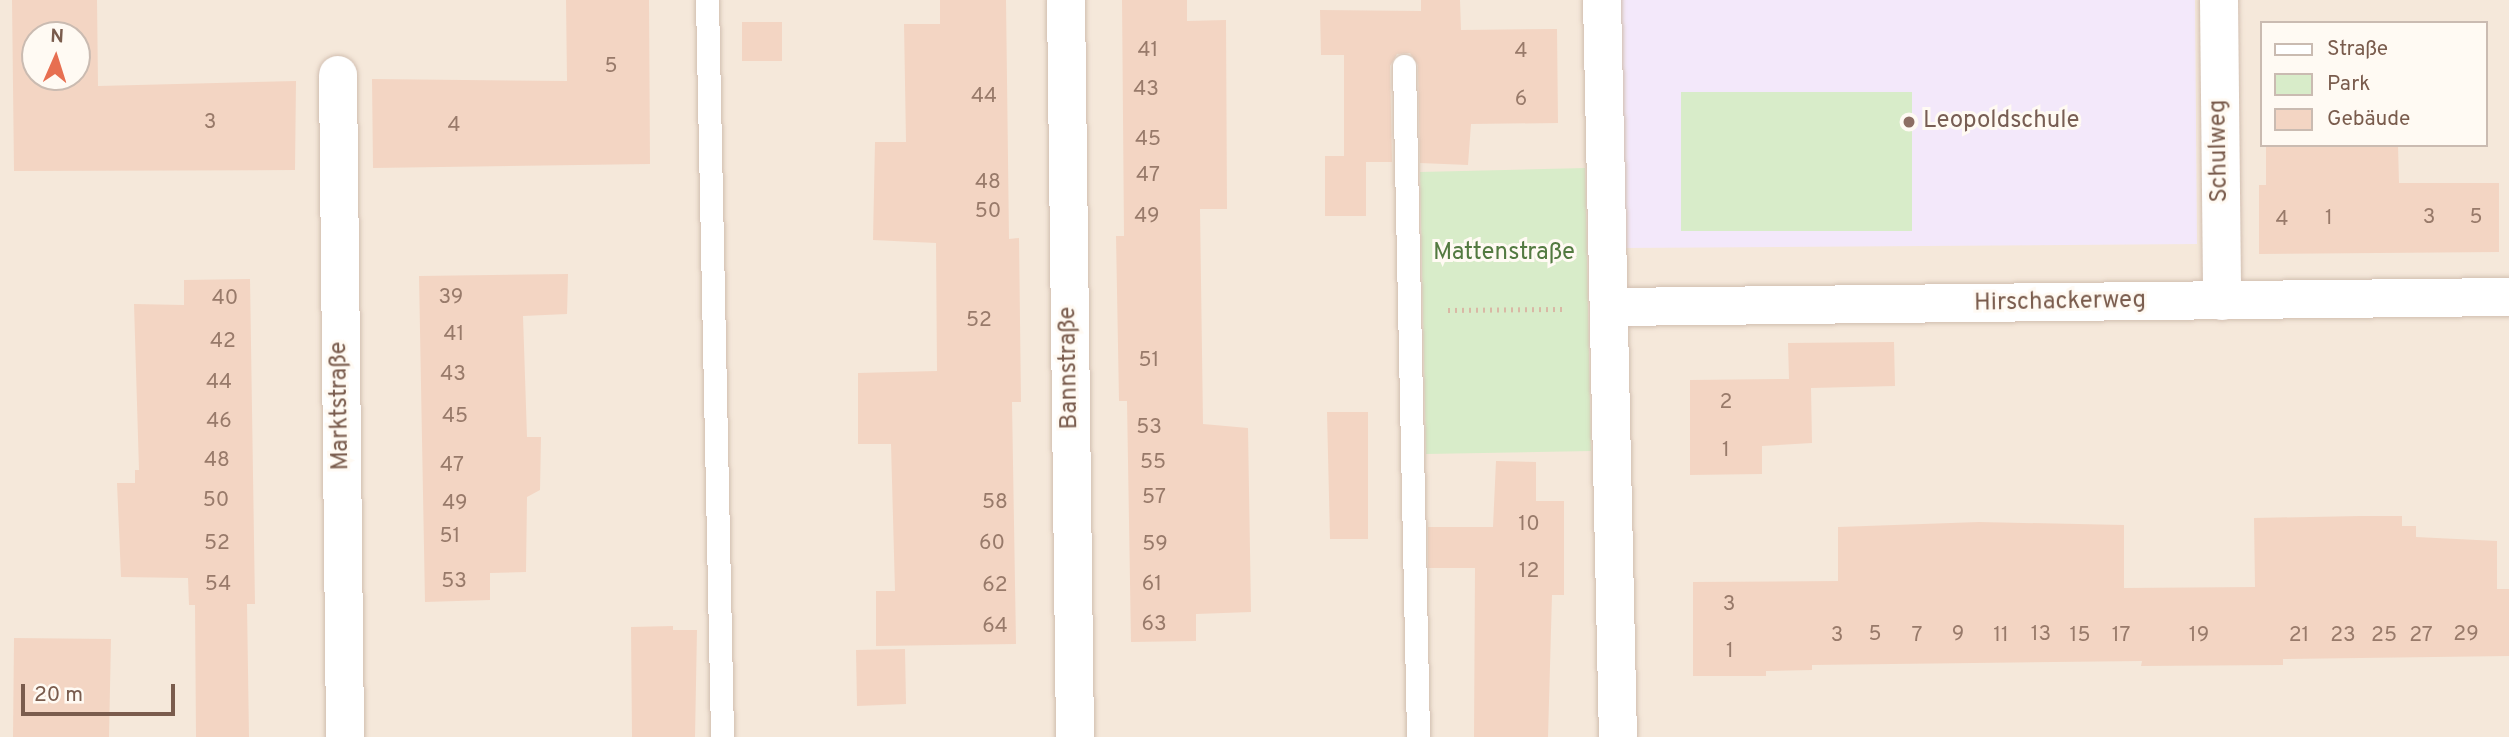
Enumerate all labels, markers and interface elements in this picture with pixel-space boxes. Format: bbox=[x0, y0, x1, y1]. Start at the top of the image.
north arrow bbox=[21, 21, 91, 91]
legend bbox=[2260, 21, 2488, 147]
text: N bbox=[50, 25, 64, 49]
text: Straße bbox=[2327, 36, 2388, 63]
house number: 41 bbox=[1138, 38, 1158, 64]
house number: 4 bbox=[1514, 39, 1528, 65]
house number: 5 bbox=[604, 54, 618, 80]
text: Park bbox=[2327, 71, 2370, 98]
house number: 43 bbox=[1133, 77, 1159, 103]
house number: 44 bbox=[971, 84, 997, 110]
house number: 6 bbox=[1515, 87, 1527, 113]
street label: Schulweg bbox=[2205, 99, 2235, 203]
text: Gebäude bbox=[2327, 106, 2410, 133]
place label: Leopoldschule bbox=[1923, 108, 2079, 136]
house number: 3 bbox=[204, 110, 216, 136]
house number: 4 bbox=[447, 113, 461, 139]
marker: Leopoldschule bbox=[1901, 114, 1917, 130]
house number: 45 bbox=[1135, 127, 1161, 153]
house number: 47 bbox=[1136, 163, 1160, 189]
house number: 48 bbox=[975, 170, 1001, 196]
house number: 50 bbox=[975, 199, 1001, 225]
house number: 49 bbox=[1134, 204, 1160, 230]
house number: 3 bbox=[2423, 205, 2435, 231]
house number: 5 bbox=[2469, 205, 2483, 231]
house number: 1 bbox=[2325, 206, 2333, 232]
house number: 4 bbox=[2275, 207, 2289, 233]
park label: Mattenstraße bbox=[1433, 240, 1575, 268]
house number: 39 bbox=[439, 285, 463, 311]
house number: 40 bbox=[212, 286, 238, 312]
street label: Hirschackerweg bbox=[1974, 287, 2146, 319]
street label: Bannstraße bbox=[1055, 306, 1085, 430]
house number: 52 bbox=[966, 308, 992, 334]
house number: 41 bbox=[444, 322, 464, 348]
house number: 42 bbox=[210, 329, 236, 355]
street label: Marktstraße bbox=[325, 341, 357, 471]
house number: 51 bbox=[1139, 348, 1159, 374]
house number: 43 bbox=[440, 362, 466, 388]
house number: 44 bbox=[206, 370, 232, 396]
house number: 2 bbox=[1720, 390, 1732, 416]
house number: 45 bbox=[442, 404, 468, 430]
house number: 46 bbox=[206, 409, 232, 435]
house number: 53 bbox=[1136, 415, 1162, 441]
house number: 1 bbox=[1722, 438, 1730, 464]
house number: 48 bbox=[204, 448, 230, 474]
house number: 55 bbox=[1140, 450, 1166, 476]
house number: 47 bbox=[440, 453, 464, 479]
house number: 57 bbox=[1142, 485, 1166, 511]
house number: 50 bbox=[203, 488, 229, 514]
house number: 58 bbox=[982, 490, 1008, 516]
house number: 49 bbox=[442, 491, 468, 517]
house number: 10 bbox=[1518, 512, 1540, 538]
house number: 51 bbox=[440, 524, 460, 550]
house number: 52 bbox=[204, 531, 230, 557]
house number: 60 bbox=[979, 531, 1005, 557]
house number: 59 bbox=[1142, 532, 1168, 558]
house number: 12 bbox=[1519, 559, 1539, 585]
house number: 53 bbox=[441, 569, 467, 595]
house number: 54 bbox=[205, 572, 231, 598]
house number: 61 bbox=[1142, 572, 1162, 598]
house number: 62 bbox=[982, 573, 1008, 599]
house number: 3 bbox=[1723, 592, 1735, 618]
house number: 63 bbox=[1141, 612, 1167, 638]
house number: 64 bbox=[982, 614, 1008, 640]
house number: 5 bbox=[1868, 622, 1882, 648]
house number: 9 bbox=[1952, 622, 1964, 648]
house number: 13 bbox=[2031, 622, 2051, 648]
house number: 29 bbox=[2453, 622, 2479, 648]
house number: 3 bbox=[1831, 623, 1843, 649]
house number: 7 bbox=[1912, 623, 1922, 649]
house number: 11 bbox=[1993, 623, 2009, 649]
house number: 15 bbox=[2070, 623, 2090, 649]
house number: 17 bbox=[2112, 623, 2130, 649]
house number: 19 bbox=[2189, 623, 2209, 649]
house number: 21 bbox=[2289, 623, 2309, 649]
house number: 23 bbox=[2330, 623, 2356, 649]
house number: 25 bbox=[2371, 623, 2397, 649]
house number: 27 bbox=[2409, 623, 2433, 649]
house number: 1 bbox=[1726, 639, 1734, 665]
scale bar bbox=[24, 670, 178, 714]
text: 20 m bbox=[34, 682, 83, 709]

